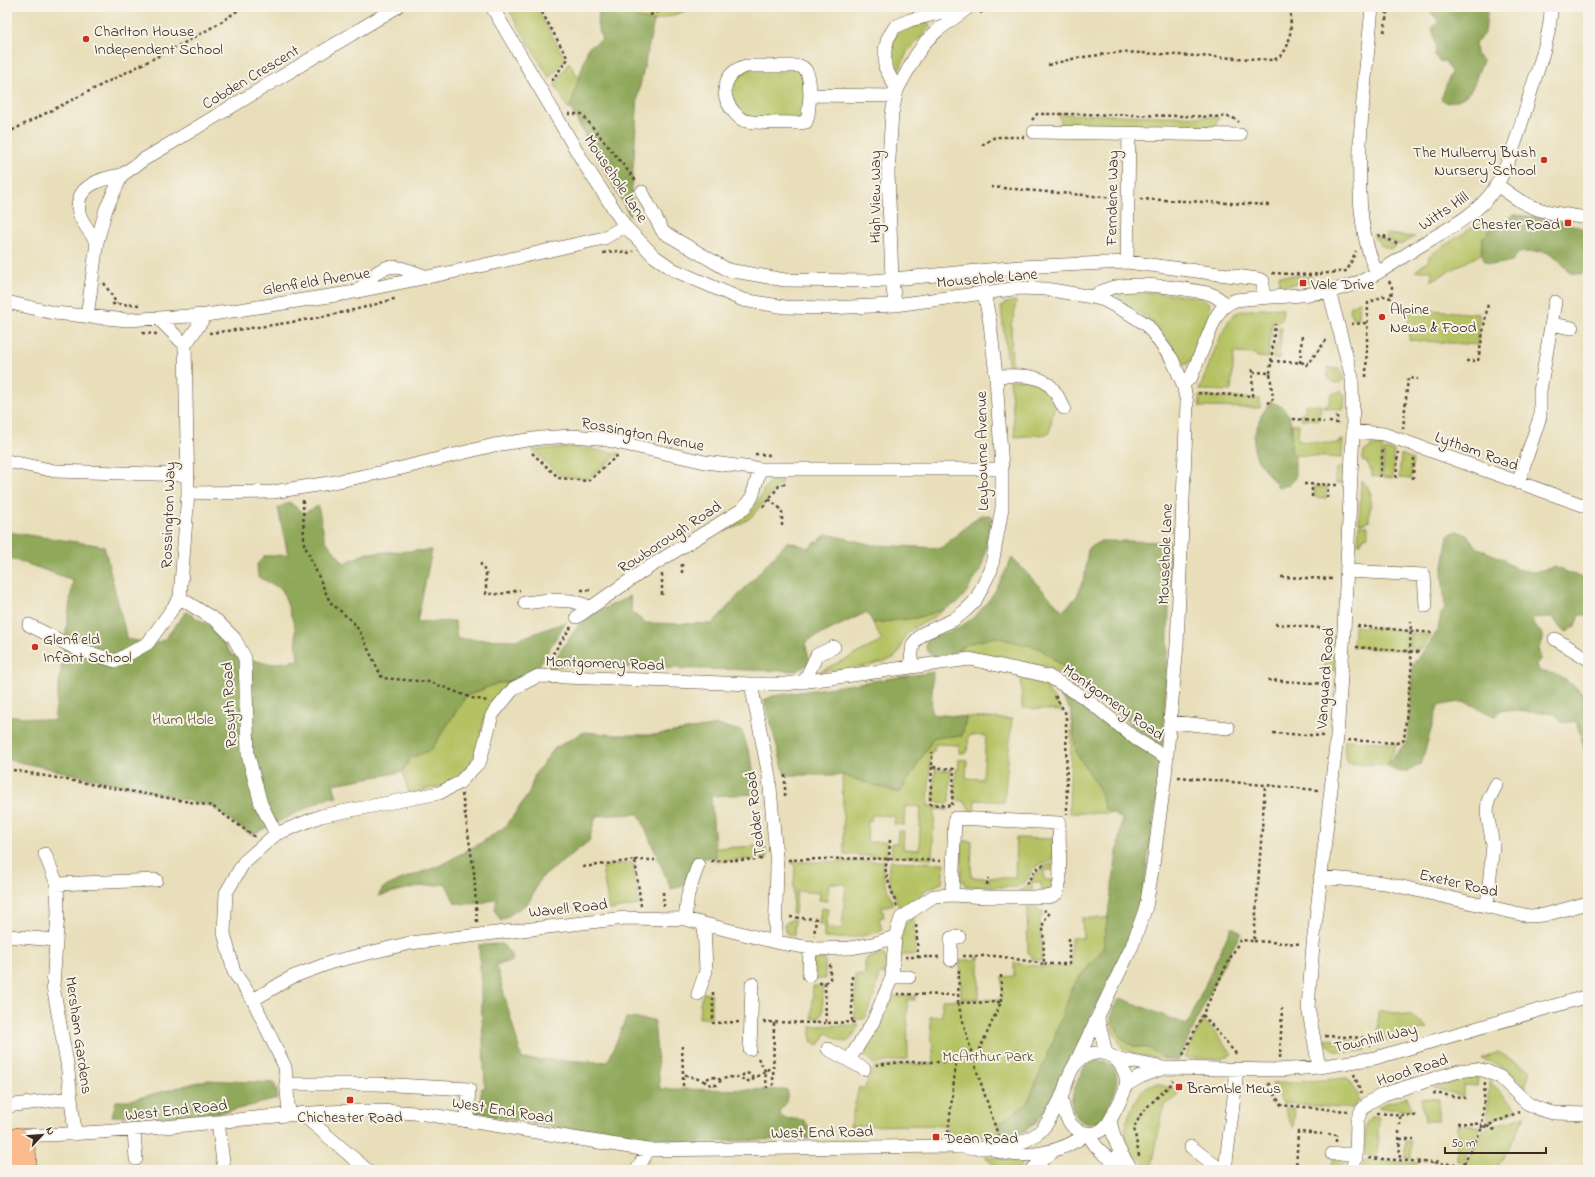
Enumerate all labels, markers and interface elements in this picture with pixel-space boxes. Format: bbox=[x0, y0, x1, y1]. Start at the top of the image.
place label: Charlton House Independent School bbox=[94, 20, 223, 62]
marker: Charlton House Independent School bbox=[81, 34, 91, 44]
street label: Cobden Crescent bbox=[198, 39, 305, 116]
street label: Mousehole Lane bbox=[577, 130, 654, 229]
place label: The Mulberry Bush Nursery School bbox=[1413, 141, 1536, 183]
street label: High View Way bbox=[864, 150, 888, 244]
street label: Ferndene Way bbox=[1100, 150, 1126, 247]
marker: The Mulberry Bush Nursery School bbox=[1539, 155, 1549, 165]
street label: Witts Hill bbox=[1414, 186, 1475, 237]
place label: Chester Road bbox=[1472, 213, 1560, 237]
marker: Chester Road bbox=[1563, 218, 1573, 228]
street label: Glenfield Avenue bbox=[261, 261, 373, 302]
street label: Mousehole Lane bbox=[936, 263, 1040, 295]
place label: Vale Drive bbox=[1310, 273, 1375, 297]
marker: Vale Drive bbox=[1298, 278, 1308, 288]
place label: Alpine News & Food bbox=[1390, 298, 1476, 340]
marker: Alpine News & Food bbox=[1377, 312, 1387, 322]
street label: Leybourne Avenue bbox=[970, 390, 996, 511]
street label: Rossington Avenue bbox=[579, 411, 707, 459]
street label: Lytham Road bbox=[1431, 426, 1522, 478]
street label: Rossington Way bbox=[155, 461, 183, 569]
street label: Rowborough Road bbox=[613, 495, 727, 580]
street label: Mousehole Lane bbox=[1152, 502, 1180, 605]
street label: Vanguard Road bbox=[1310, 627, 1342, 731]
place label: Glenfield Infant School bbox=[43, 628, 132, 670]
marker: Glenfield Infant School bbox=[30, 642, 40, 652]
street label: Montgomery Road bbox=[545, 650, 665, 678]
street label: Montgomery Road bbox=[1057, 659, 1169, 747]
street label: Rosyth Road bbox=[216, 661, 244, 748]
park label: Hum Hole bbox=[152, 708, 215, 732]
street label: Tedder Road bbox=[740, 770, 772, 857]
street label: Exeter Road bbox=[1417, 863, 1500, 905]
street label: Wavell Road bbox=[528, 893, 609, 925]
street label: Mersham Gardens bbox=[58, 975, 98, 1096]
street label: Townhill Way bbox=[1331, 1018, 1420, 1060]
park label: McArthur Park bbox=[942, 1045, 1035, 1069]
street label: Hood Road bbox=[1374, 1048, 1451, 1094]
place label: Bramble Mews bbox=[1186, 1077, 1281, 1101]
marker: Bramble Mews bbox=[1174, 1082, 1184, 1092]
street label: West End Road bbox=[450, 1091, 555, 1131]
street label: West End Road bbox=[124, 1094, 228, 1128]
marker: Chichester Road bbox=[345, 1095, 355, 1105]
place label: Chichester Road bbox=[297, 1106, 403, 1130]
north arrow bbox=[22, 1115, 62, 1155]
street label: West End Road bbox=[771, 1120, 873, 1146]
text: N bbox=[41, 1124, 59, 1138]
place label: Dean Road bbox=[943, 1127, 1018, 1151]
scale bar bbox=[1445, 1129, 1546, 1155]
marker: Dean Road bbox=[931, 1132, 941, 1142]
text: 50 m bbox=[1451, 1135, 1475, 1153]

